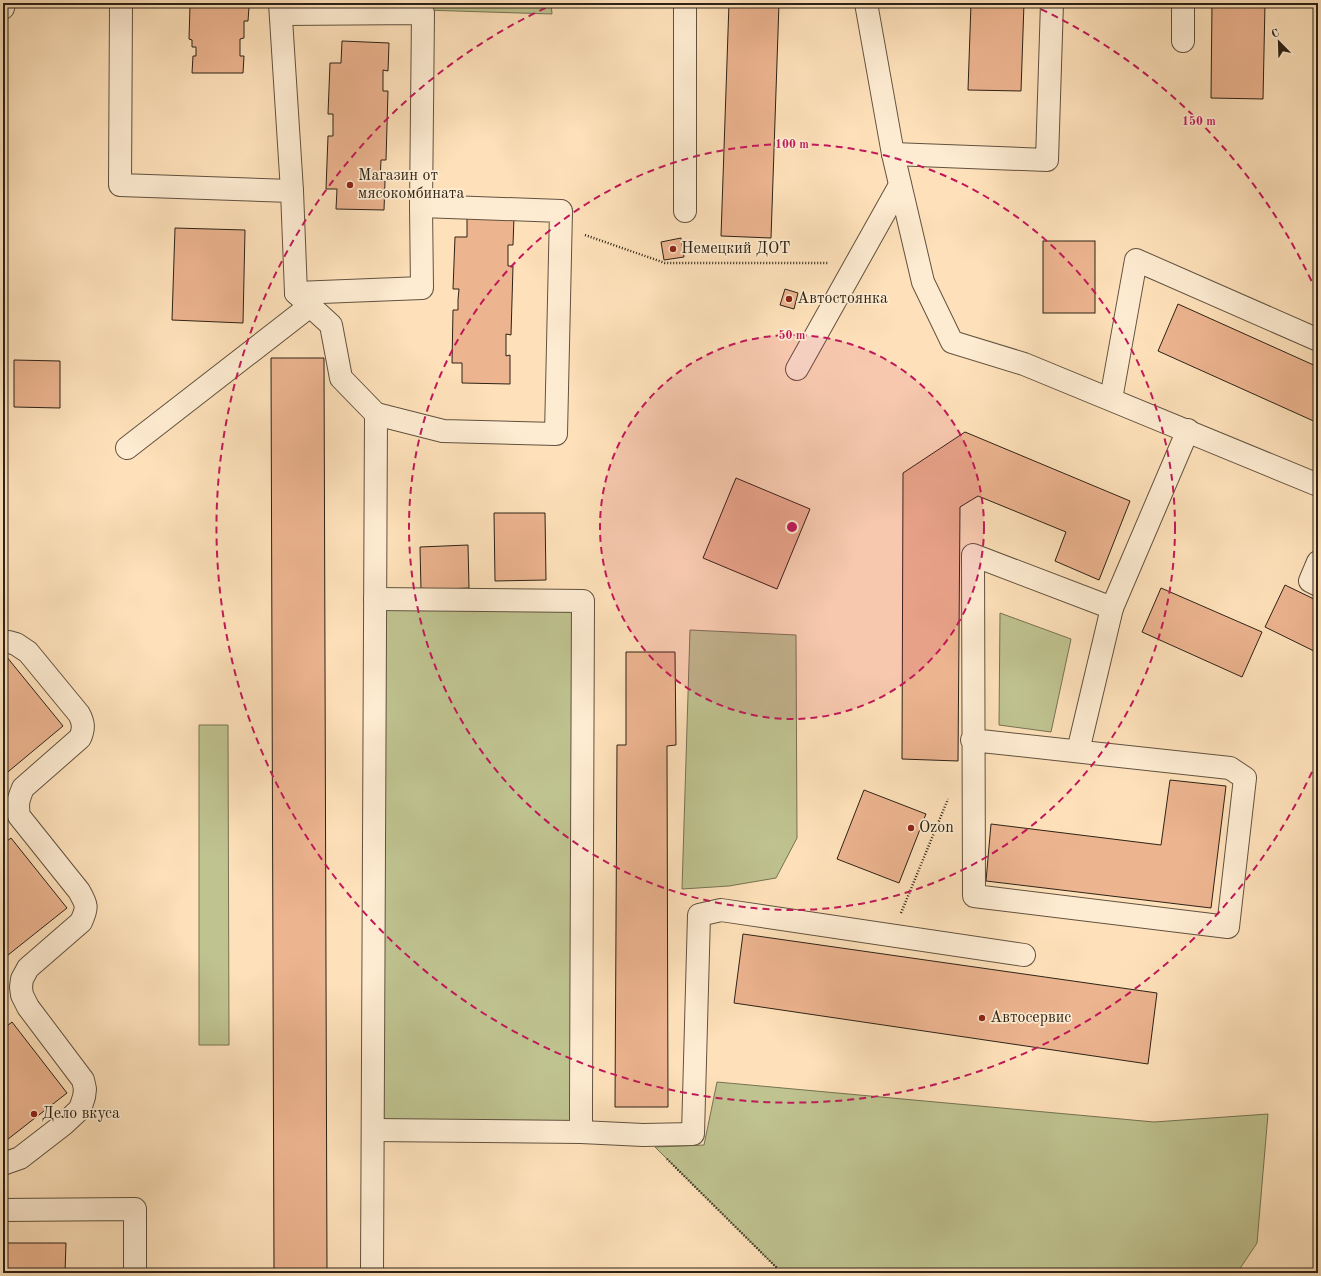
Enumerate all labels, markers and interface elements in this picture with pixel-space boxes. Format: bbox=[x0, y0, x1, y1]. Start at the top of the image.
north arrow bbox=[1259, 22, 1299, 62]
text: С bbox=[1270, 28, 1281, 41]
text: 150 m bbox=[1182, 115, 1216, 128]
text: 100 m bbox=[775, 139, 809, 151]
place label: Магазин от мясокомбината bbox=[358, 168, 464, 202]
marker: Магазин от мясокомбината bbox=[345, 180, 355, 190]
place label: Немецкий ДОТ bbox=[681, 241, 791, 257]
marker: Немецкий ДОТ bbox=[668, 244, 678, 254]
place label: Автостоянка bbox=[797, 291, 888, 307]
marker: Автостоянка bbox=[784, 294, 794, 304]
text: 50 m bbox=[779, 329, 806, 342]
centre of rings bbox=[785, 520, 799, 534]
place label: Ozon bbox=[919, 820, 954, 836]
marker: Ozon bbox=[906, 823, 916, 833]
place label: Автосервис bbox=[990, 1010, 1071, 1026]
marker: Автосервис bbox=[977, 1013, 987, 1023]
place label: Дело вкуса bbox=[42, 1106, 120, 1122]
marker: Дело вкуса bbox=[29, 1109, 39, 1119]

